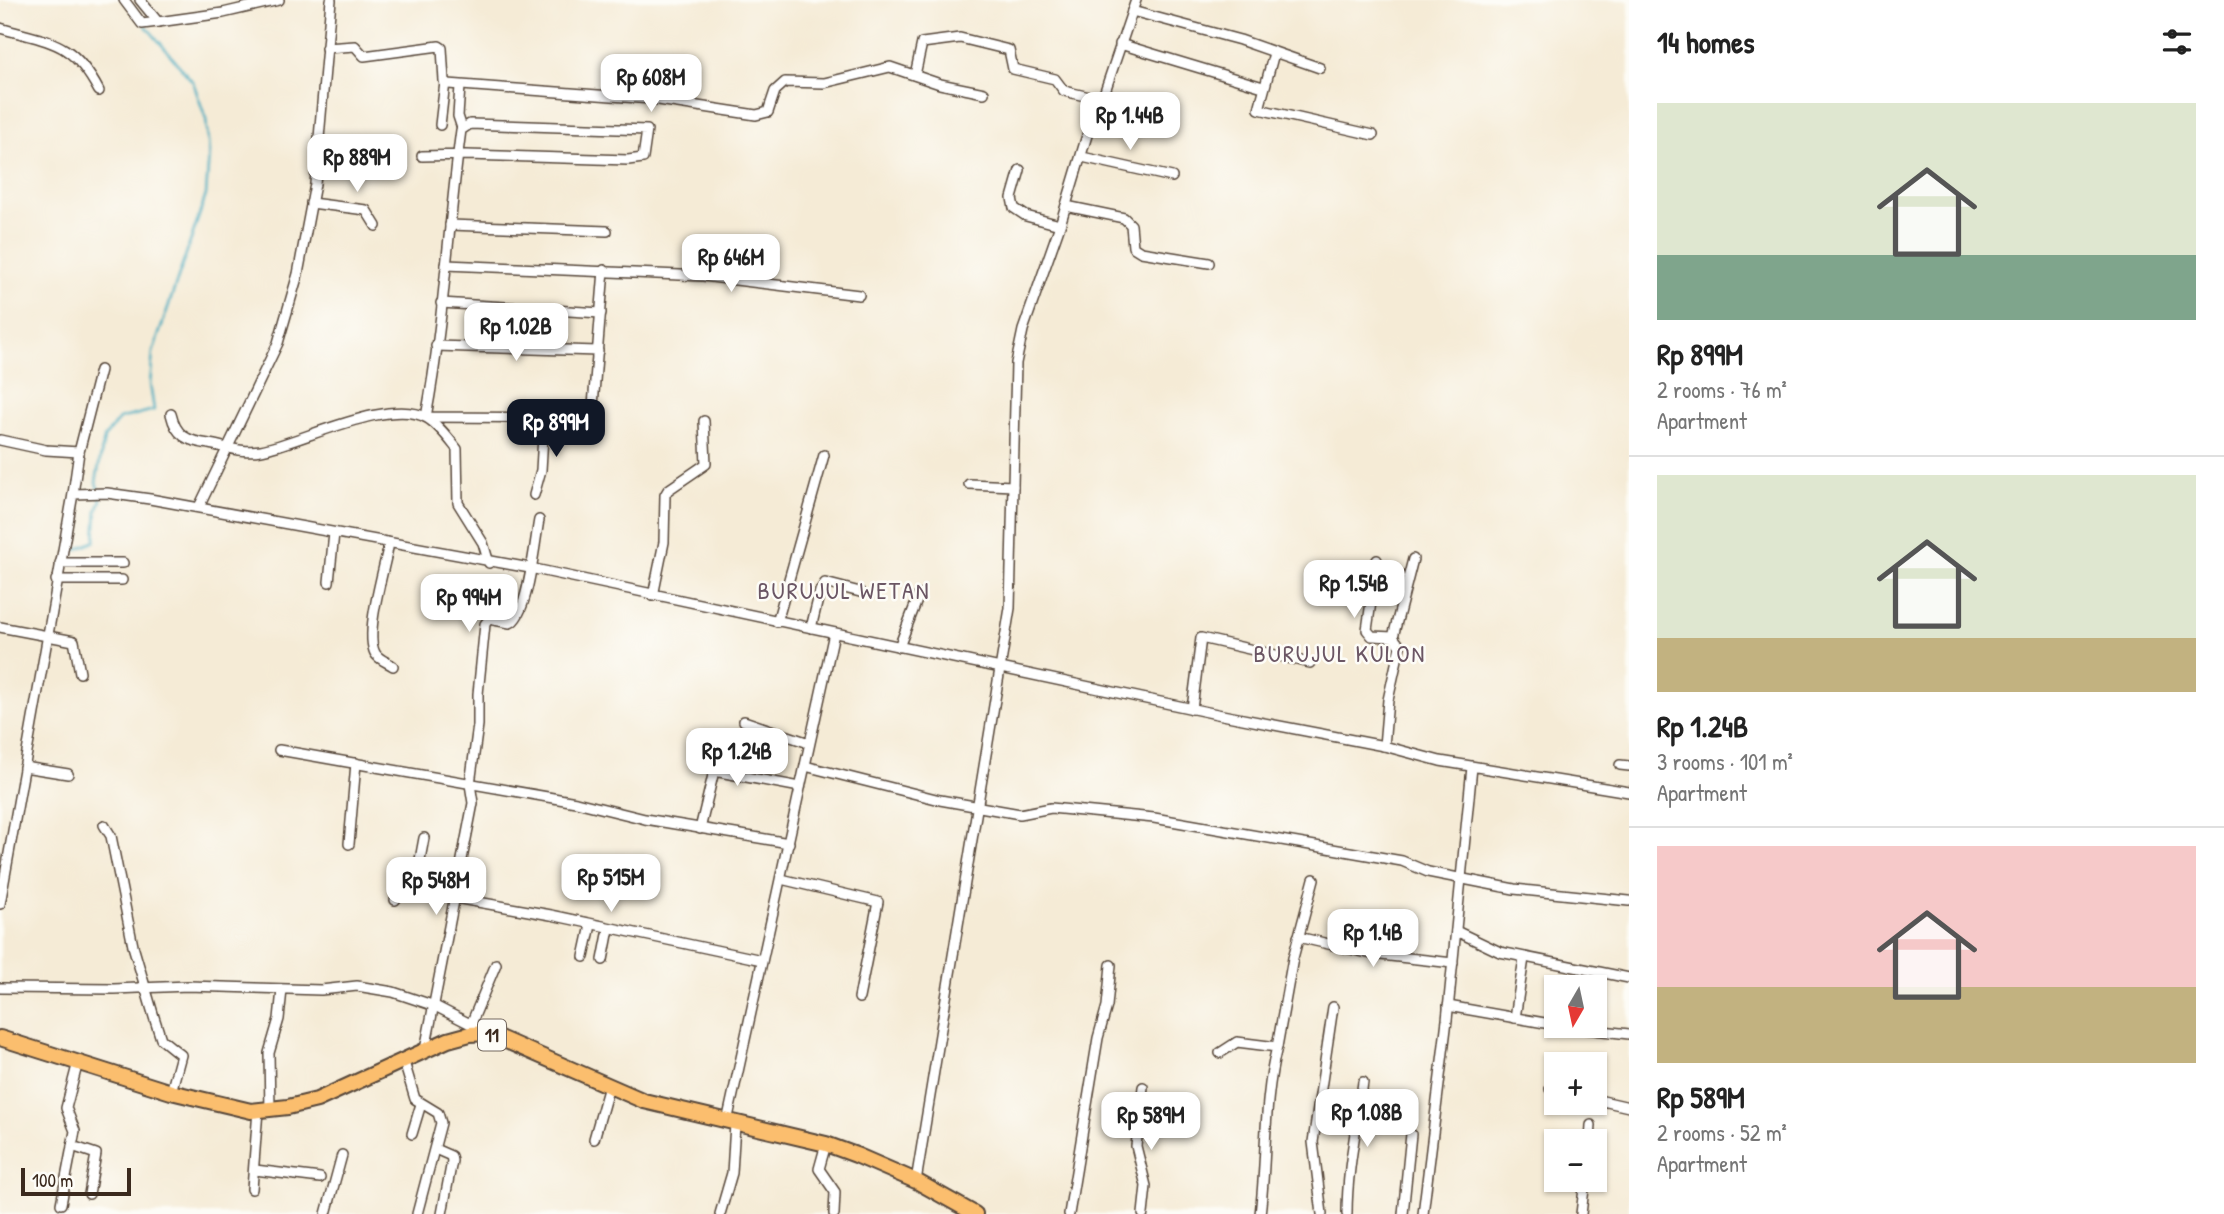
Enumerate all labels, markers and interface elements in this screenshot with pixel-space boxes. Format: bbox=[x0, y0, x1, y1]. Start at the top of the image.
text: 14 homes bbox=[1657, 22, 1755, 62]
icon: filters bbox=[2158, 23, 2196, 61]
pin: Rp 608M bbox=[586, 54, 716, 114]
text: Rp 608M bbox=[617, 61, 685, 92]
pin: Rp 1.44B bbox=[1058, 92, 1202, 152]
text: Rp 1.44B bbox=[1096, 99, 1164, 130]
pin: Rp 889M bbox=[292, 134, 422, 194]
text: Rp 889M bbox=[323, 141, 391, 172]
icon: home bbox=[1864, 149, 1990, 275]
pin: Rp 646M bbox=[666, 234, 796, 294]
text: Rp 646M bbox=[698, 241, 764, 272]
pin: Rp 1.02B bbox=[444, 304, 588, 363]
text: Rp 1.02B bbox=[480, 310, 552, 341]
text: Rp 899M bbox=[1657, 334, 1743, 374]
text: 2 rooms · 76 m² bbox=[1657, 374, 1787, 405]
pin: Rp 899M bbox=[491, 400, 621, 459]
text: Apartment bbox=[1657, 405, 1747, 436]
text: Rp 899M bbox=[523, 406, 589, 437]
icon: home bbox=[1864, 521, 1990, 647]
pin: Rp 1.54B bbox=[1282, 560, 1426, 620]
text: Rp 1.54B bbox=[1320, 567, 1388, 598]
pin: Rp 994M bbox=[404, 574, 534, 634]
district label: BURUJUL WETAN bbox=[757, 574, 931, 606]
text: Rp 994M bbox=[437, 581, 501, 612]
district label: BURUJUL KULON bbox=[1254, 637, 1426, 669]
text: Rp 1.24B bbox=[1657, 706, 1748, 746]
pin: Rp 1.24B bbox=[665, 728, 809, 788]
text: Rp 1.24B bbox=[702, 735, 772, 766]
text: 3 rooms · 101 m² bbox=[1657, 746, 1793, 777]
text: Apartment bbox=[1657, 777, 1747, 808]
pin: Rp 515M bbox=[546, 855, 676, 914]
pin: Rp 548M bbox=[371, 858, 501, 917]
text: Rp 515M bbox=[577, 861, 645, 892]
text: Rp 548M bbox=[402, 864, 470, 895]
icon: home bbox=[1864, 892, 1990, 1018]
pin: Rp 1.4B bbox=[1308, 909, 1438, 969]
text: Rp 1.4B bbox=[1343, 916, 1403, 947]
north arrow bbox=[1544, 975, 1606, 1038]
map controls bbox=[1544, 975, 1607, 1192]
road number: 11 bbox=[478, 1020, 506, 1050]
button: + bbox=[1544, 1052, 1607, 1115]
text: Rp 589M bbox=[1657, 1077, 1745, 1117]
pin: Rp 1.08B bbox=[1295, 1090, 1439, 1149]
pin: Rp 589M bbox=[1086, 1092, 1216, 1152]
text: Rp 1.08B bbox=[1332, 1096, 1402, 1127]
text: Rp 589M bbox=[1117, 1099, 1185, 1130]
text: 2 rooms · 52 m² bbox=[1657, 1117, 1787, 1148]
button: − bbox=[1544, 1129, 1607, 1192]
text: Apartment bbox=[1657, 1148, 1747, 1179]
scale bar bbox=[21, 1165, 131, 1197]
text: 100 m bbox=[32, 1167, 73, 1193]

